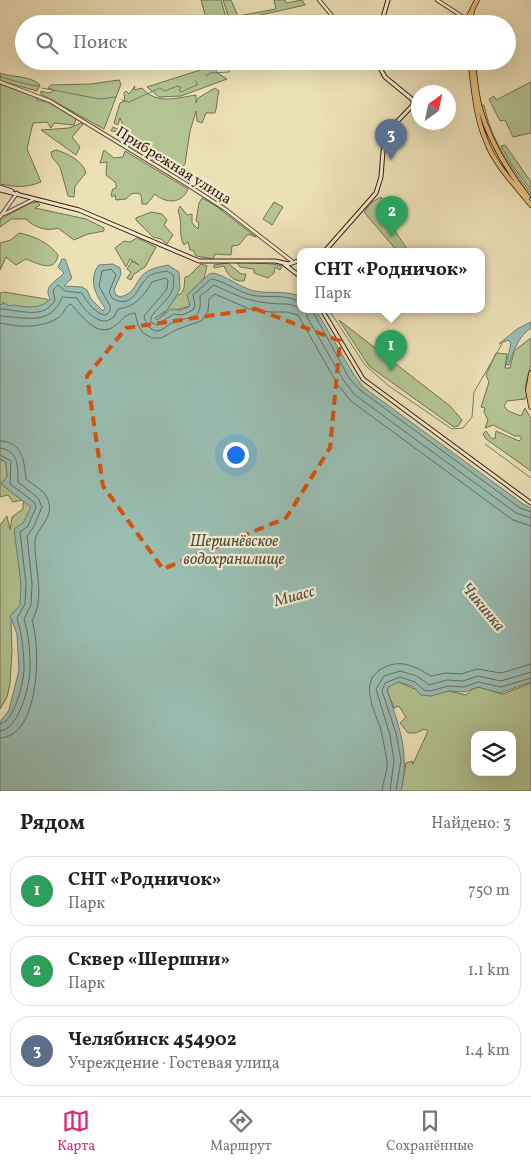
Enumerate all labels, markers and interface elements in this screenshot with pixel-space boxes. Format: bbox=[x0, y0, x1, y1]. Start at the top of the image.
search box bbox=[15, 15, 516, 70]
icon: search bbox=[33, 29, 61, 57]
text: Поиск bbox=[73, 30, 127, 56]
north arrow bbox=[411, 85, 456, 130]
pin: 3 bbox=[375, 119, 407, 160]
street label: Прибрежная улица bbox=[111, 122, 235, 210]
pin: 2 bbox=[376, 196, 408, 237]
popup bbox=[297, 248, 485, 313]
text: СНТ «Родничок» bbox=[314, 257, 468, 283]
text: Парк bbox=[314, 283, 351, 305]
pin: 1 bbox=[375, 330, 407, 371]
your location bbox=[223, 442, 249, 468]
water label: Шершнёвское водохранилище bbox=[184, 531, 285, 571]
water label: Чикинка bbox=[455, 578, 510, 637]
water label: Миасс bbox=[271, 581, 318, 613]
map controls bbox=[471, 731, 516, 776]
button: layers bbox=[471, 731, 516, 776]
text: Рядом bbox=[20, 809, 85, 838]
text: Найдено: 3 bbox=[431, 813, 511, 835]
text: СНТ «Родничок» bbox=[68, 867, 222, 893]
text: 1 bbox=[34, 880, 40, 902]
text: 750 m bbox=[468, 880, 510, 902]
text: Парк bbox=[68, 893, 105, 915]
text: Сквер «Шершни» bbox=[68, 947, 230, 973]
text: 2 bbox=[33, 960, 41, 982]
text: 1.1 km bbox=[468, 960, 510, 982]
text: Парк bbox=[68, 973, 105, 995]
text: Челябинск 454902 bbox=[68, 1027, 237, 1053]
text: 3 bbox=[33, 1040, 41, 1062]
text: 1.4 km bbox=[464, 1040, 510, 1062]
text: Учреждение · Гостевая улица bbox=[68, 1053, 280, 1075]
tab: Карта bbox=[57, 1107, 95, 1156]
tab: Маршрут bbox=[210, 1107, 272, 1156]
tab: Сохранённые bbox=[386, 1107, 474, 1156]

